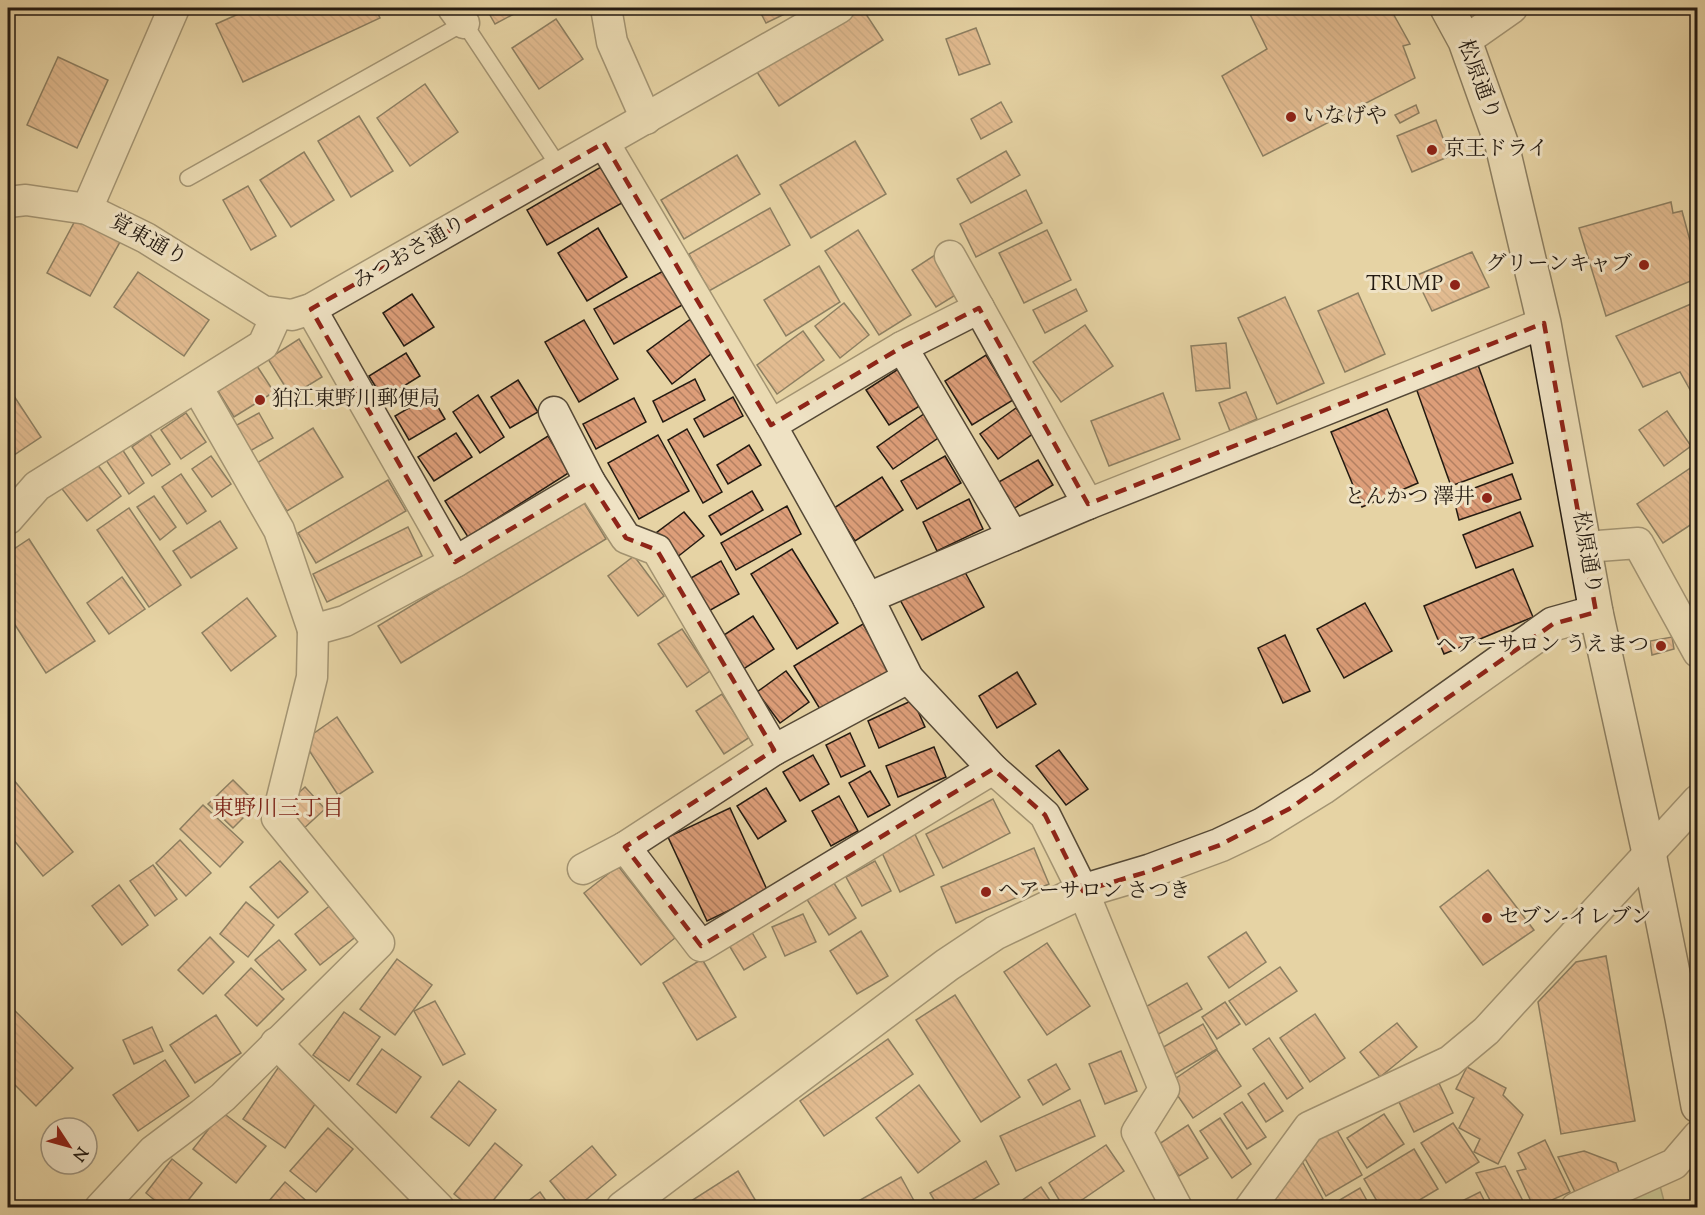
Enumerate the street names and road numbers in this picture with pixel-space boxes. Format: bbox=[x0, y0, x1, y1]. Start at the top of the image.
street label: 松原通り bbox=[1449, 35, 1507, 125]
street label: 覚東通り bbox=[104, 208, 192, 274]
street label: みつおさ通り bbox=[348, 209, 472, 297]
street label: 松原通り bbox=[1564, 509, 1608, 597]

